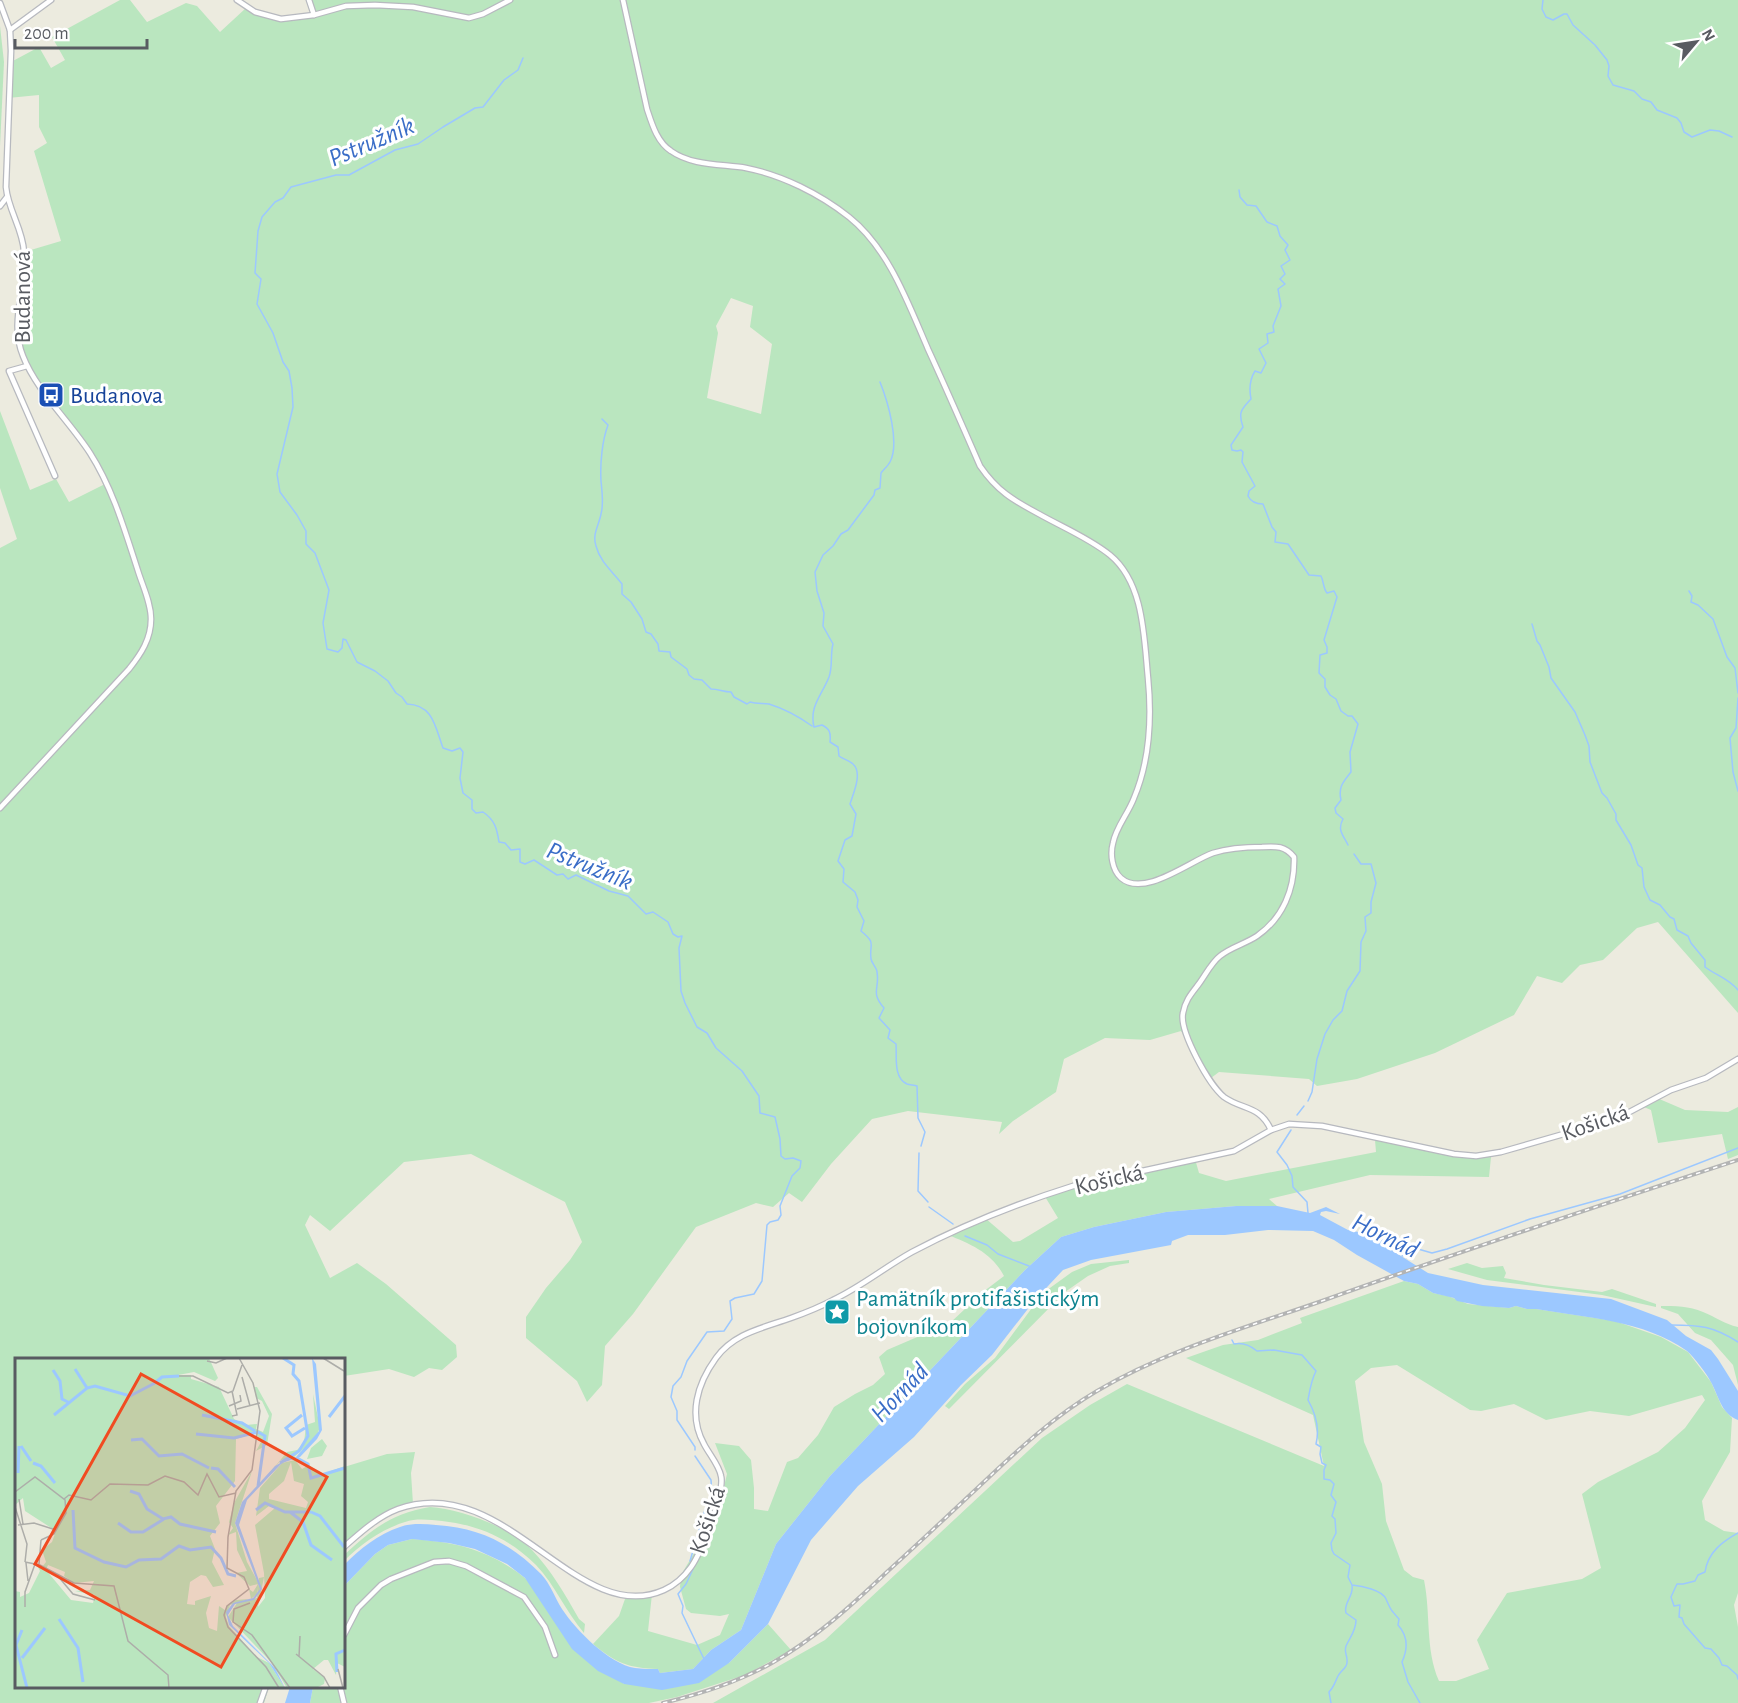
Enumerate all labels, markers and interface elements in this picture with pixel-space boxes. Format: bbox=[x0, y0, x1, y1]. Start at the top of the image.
scale bar bbox=[15, 12, 147, 50]
north arrow bbox=[1666, 12, 1726, 72]
text: 200 m bbox=[24, 25, 69, 43]
text: N bbox=[1699, 26, 1718, 44]
water label: Pstružník bbox=[325, 112, 418, 172]
street label: Budanová bbox=[11, 250, 35, 344]
bus stop icon: Budanova bbox=[36, 380, 66, 410]
place label: Budanova bbox=[70, 384, 163, 408]
water label: Pstružník bbox=[543, 837, 636, 895]
street label: Košická bbox=[1558, 1100, 1632, 1146]
street label: Košická bbox=[1072, 1160, 1146, 1200]
water label: Hornád bbox=[1348, 1209, 1423, 1263]
place label: Pamätník protifašistickým bojovníkom bbox=[856, 1287, 1099, 1339]
place icon: Pamätník protifašistickým bojovníkom bbox=[822, 1297, 852, 1327]
inset map bbox=[15, 1358, 345, 1688]
water label: Hornád bbox=[866, 1358, 934, 1427]
street label: Košická bbox=[686, 1483, 730, 1557]

